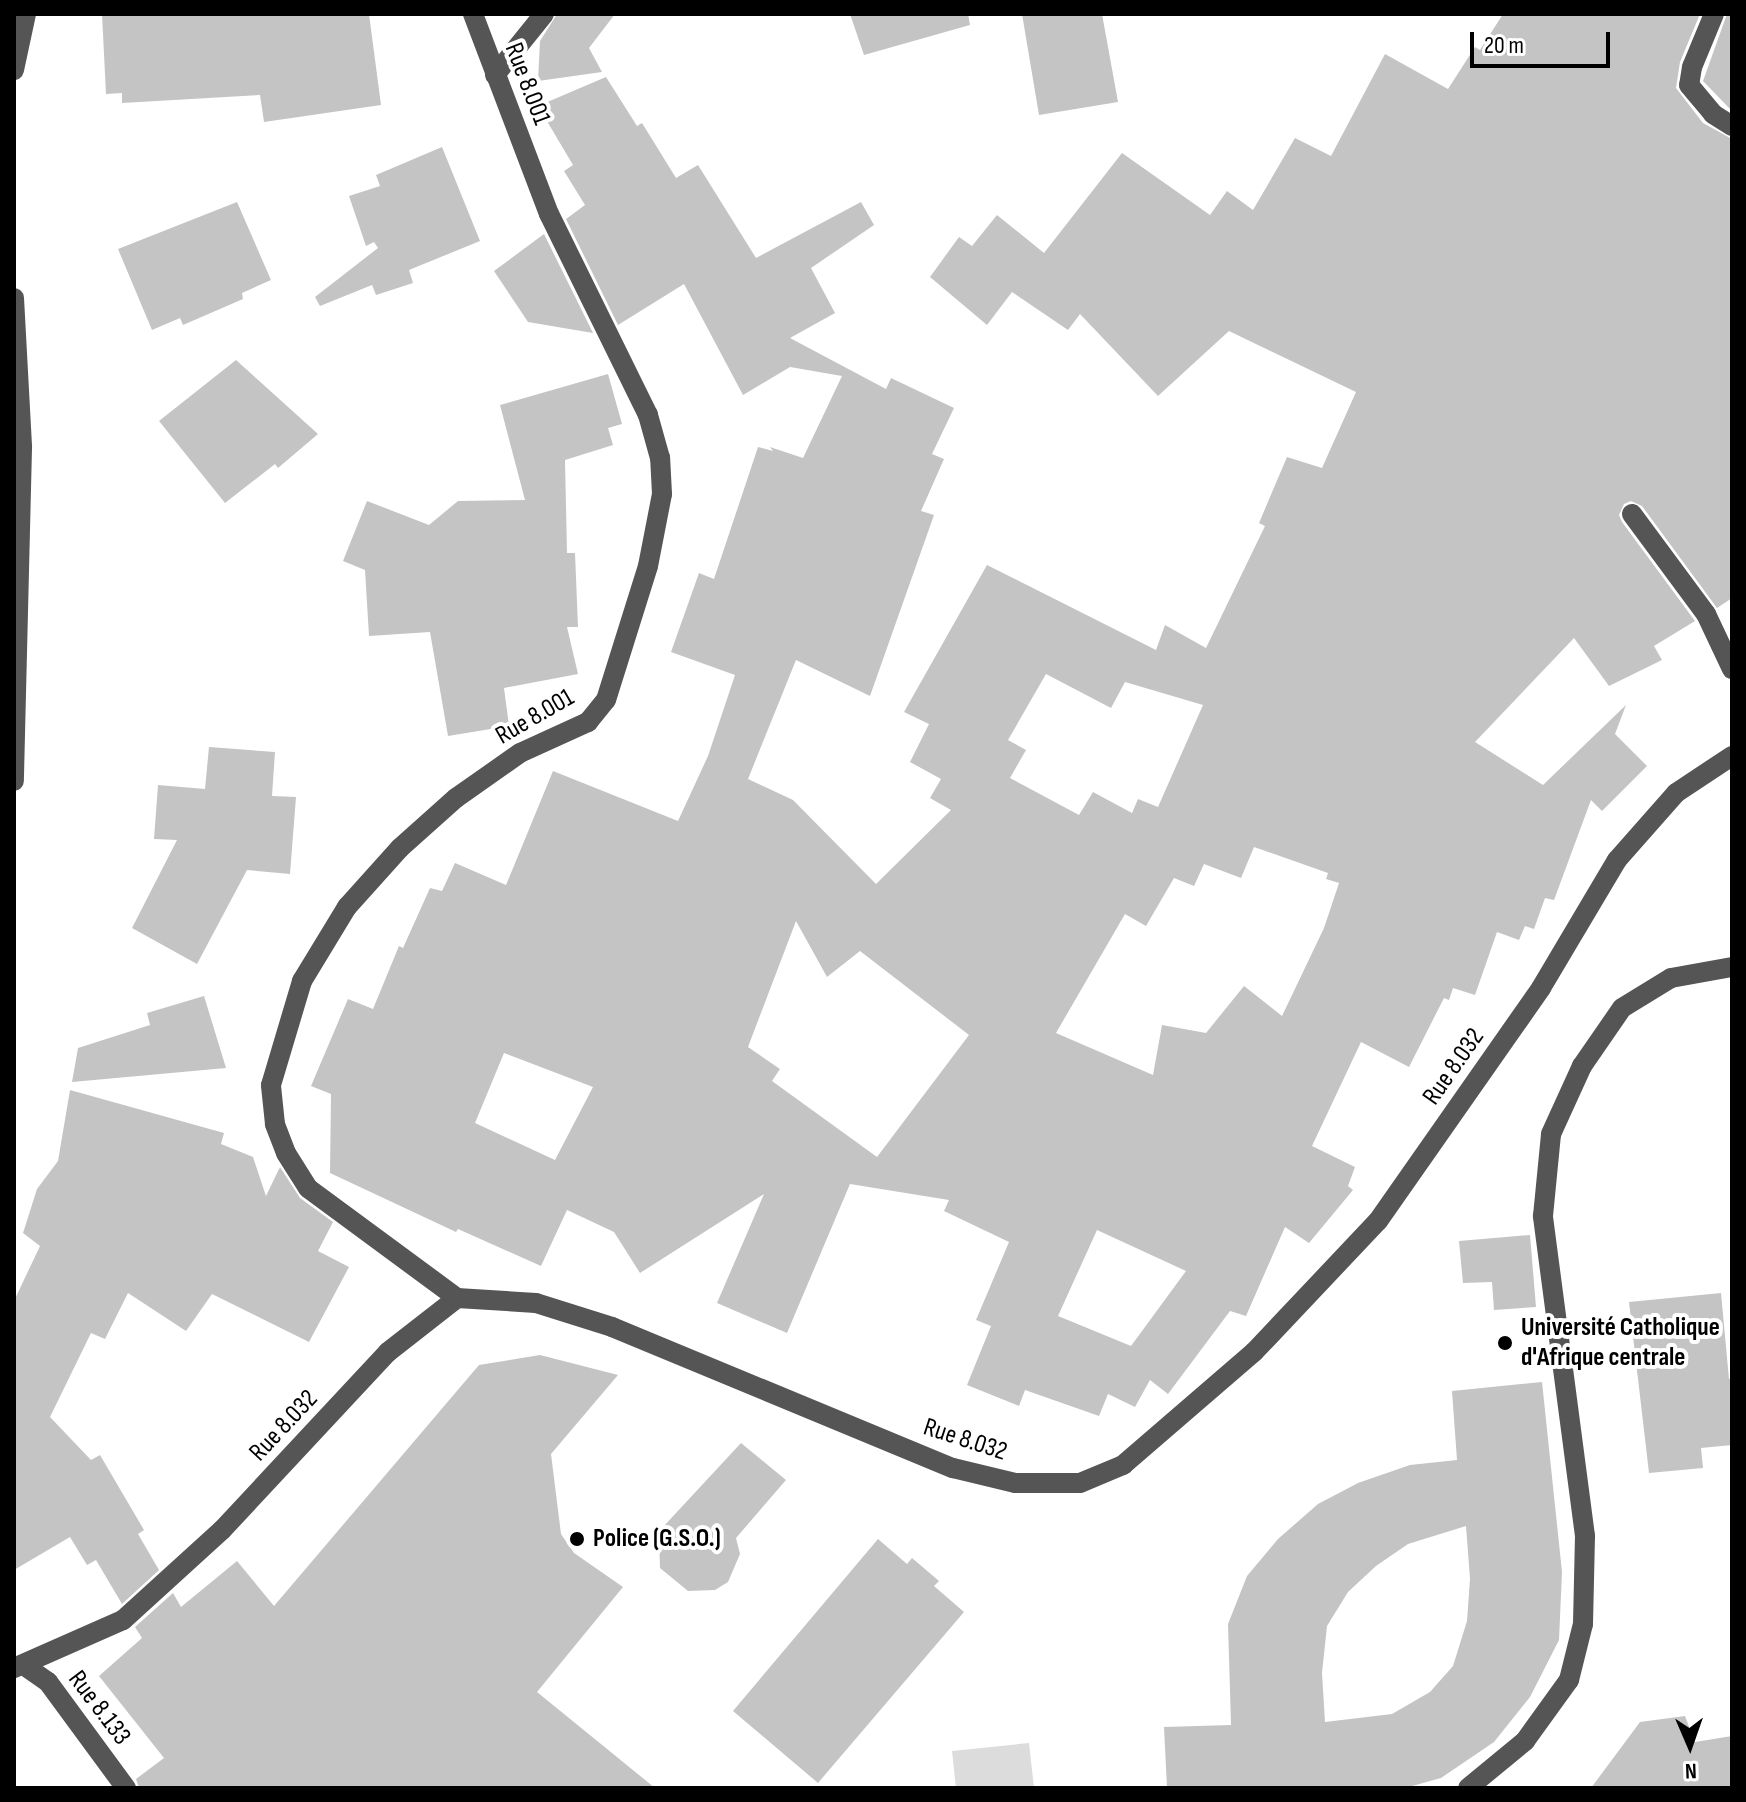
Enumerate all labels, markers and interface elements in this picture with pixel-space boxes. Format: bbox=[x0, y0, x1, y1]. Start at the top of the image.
scale bar bbox=[1474, 16, 1614, 66]
text: 20 m bbox=[1484, 31, 1524, 60]
street label: Rue 8.001 bbox=[497, 39, 557, 129]
street label: Rue 8.001 bbox=[490, 682, 580, 752]
street label: Rue 8.032 bbox=[1417, 1023, 1491, 1111]
place label: Université Catholique d'Afrique centrale bbox=[1521, 1312, 1720, 1374]
marker: Université Catholique d'Afrique centrale bbox=[1496, 1334, 1514, 1352]
street label: Rue 8.032 bbox=[243, 1384, 325, 1468]
street label: Rue 8.032 bbox=[919, 1412, 1011, 1468]
place label: Police (G.S.O.) bbox=[593, 1523, 721, 1555]
marker: Police (G.S.O.) bbox=[568, 1530, 586, 1548]
street label: Rue 8.133 bbox=[61, 1665, 137, 1751]
north arrow bbox=[1650, 1706, 1730, 1786]
text: N bbox=[1685, 1757, 1697, 1784]

